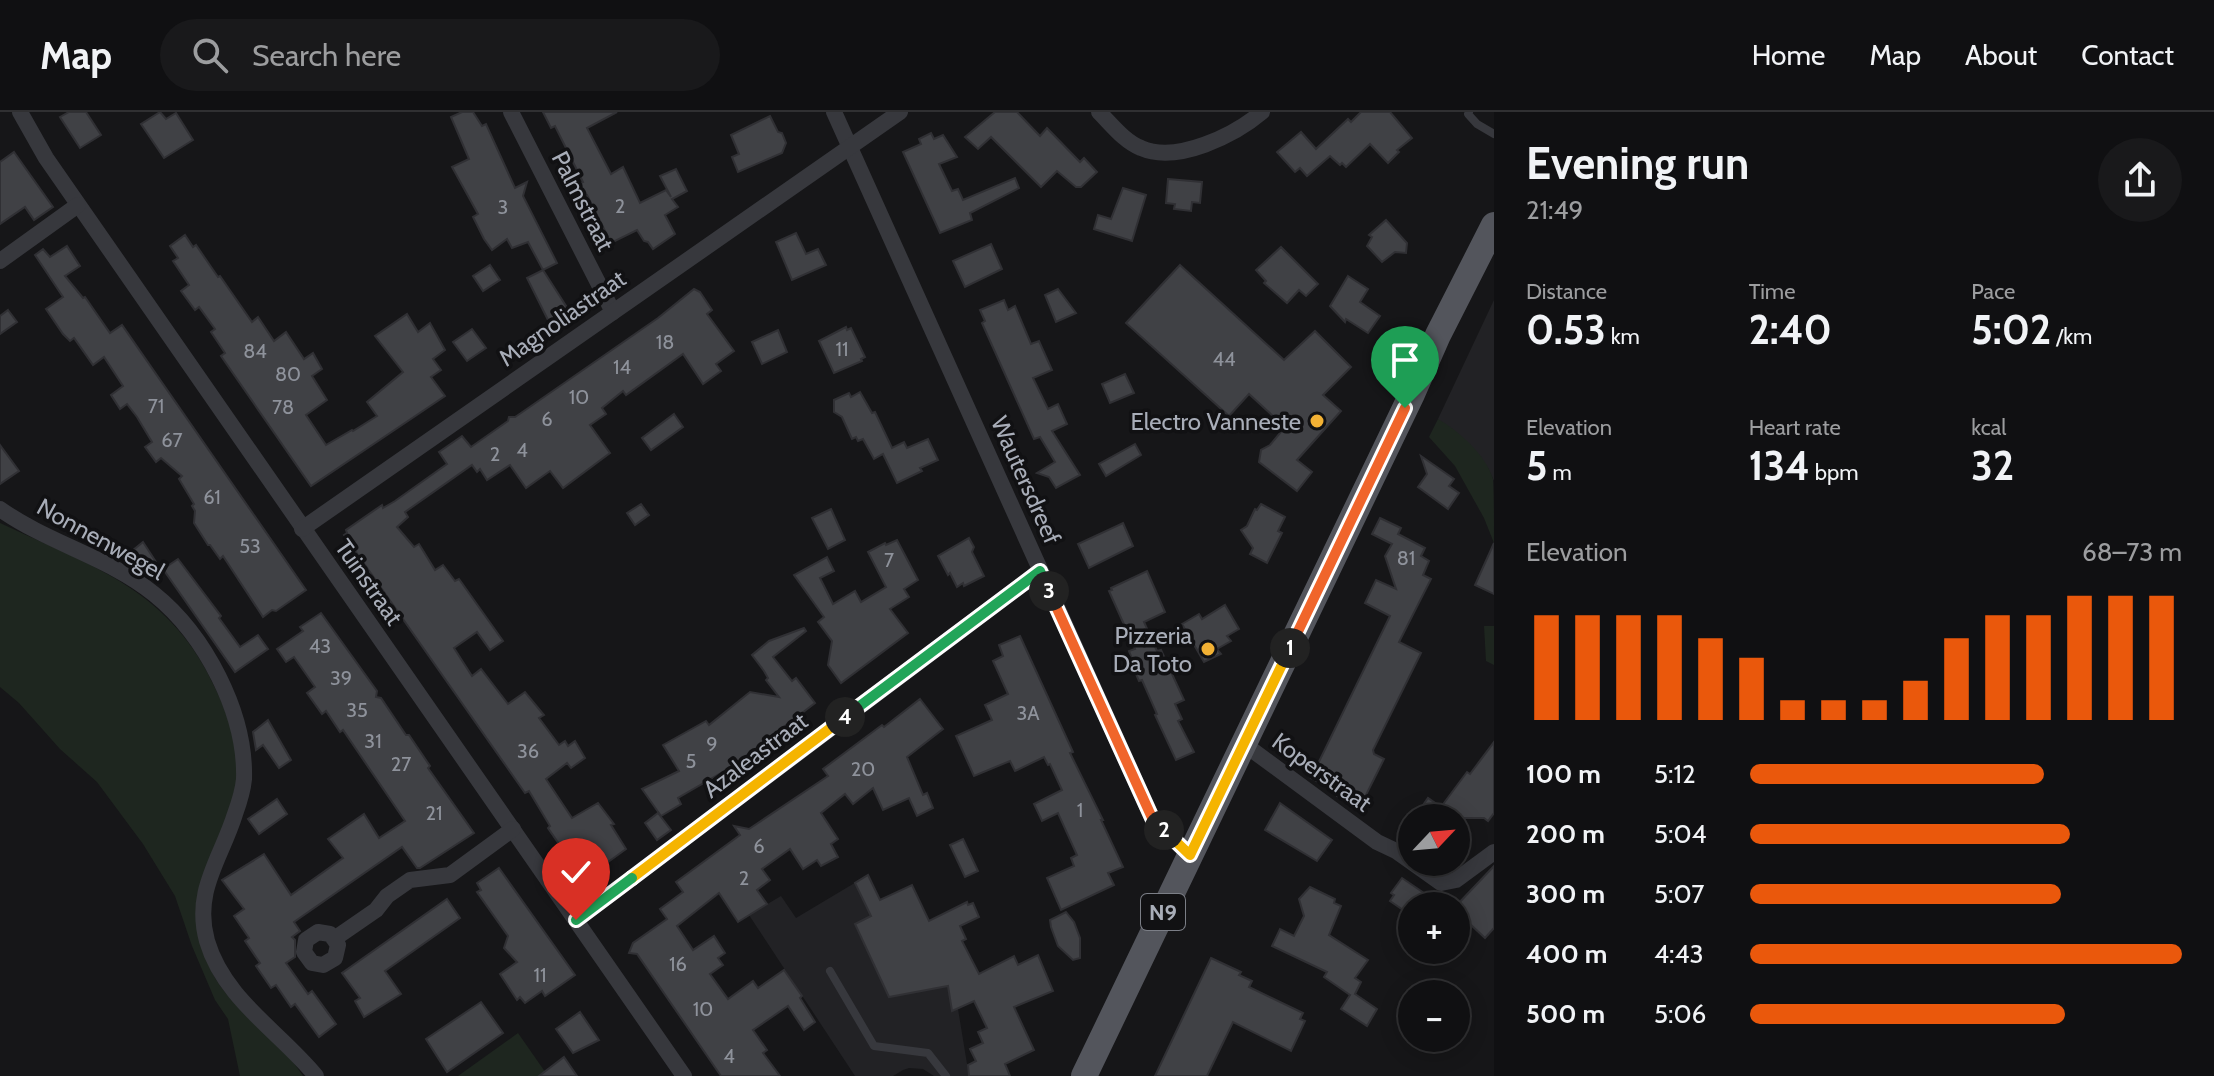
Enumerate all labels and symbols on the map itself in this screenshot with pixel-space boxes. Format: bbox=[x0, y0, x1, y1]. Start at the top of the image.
street label: Palmstraat bbox=[546, 146, 620, 256]
house number: 2 bbox=[615, 194, 625, 218]
house number: 3 bbox=[498, 195, 508, 219]
street label: Magnoliastraat bbox=[493, 264, 631, 372]
pin bbox=[1371, 326, 1439, 408]
house number: 18 bbox=[656, 330, 674, 354]
house number: 11 bbox=[835, 337, 849, 361]
house number: 84 bbox=[243, 339, 267, 363]
house number: 44 bbox=[1212, 347, 1236, 371]
house number: 14 bbox=[613, 355, 631, 379]
house number: 80 bbox=[275, 362, 301, 386]
house number: 10 bbox=[569, 385, 589, 409]
house number: 71 bbox=[148, 394, 164, 418]
house number: 78 bbox=[272, 395, 294, 419]
house number: 6 bbox=[541, 407, 553, 431]
place label: Electro Vanneste bbox=[1130, 407, 1301, 436]
street label: Wautersdreef bbox=[985, 412, 1067, 548]
marker: Electro Vanneste bbox=[1308, 412, 1326, 430]
house number: 67 bbox=[161, 428, 183, 452]
house number: 4 bbox=[516, 438, 528, 462]
house number: 2 bbox=[490, 442, 500, 466]
house number: 61 bbox=[203, 485, 221, 509]
street label: Nonnenwegel bbox=[32, 492, 170, 586]
street label: Tuinstraat bbox=[329, 533, 409, 631]
house number: 53 bbox=[239, 534, 261, 558]
house number: 81 bbox=[1397, 546, 1415, 570]
house number: 7 bbox=[884, 548, 894, 572]
pin: 3 bbox=[1029, 571, 1069, 611]
place label: Pizzeria Da Toto bbox=[1113, 621, 1192, 678]
pin: 1 bbox=[1270, 628, 1310, 668]
house number: 43 bbox=[309, 634, 331, 658]
marker: Pizzeria Da Toto bbox=[1199, 640, 1217, 658]
house number: 39 bbox=[330, 666, 352, 690]
pin: 4 bbox=[825, 697, 865, 737]
house number: 35 bbox=[346, 698, 368, 722]
house number: 3A bbox=[1016, 701, 1040, 725]
street label: Azaleastraat bbox=[697, 706, 813, 804]
street label: Koperstraat bbox=[1267, 726, 1377, 818]
house number: 31 bbox=[364, 729, 382, 753]
house number: 9 bbox=[706, 732, 718, 756]
house number: 36 bbox=[517, 739, 539, 763]
house number: 5 bbox=[686, 749, 696, 773]
house number: 27 bbox=[391, 752, 411, 776]
house number: 20 bbox=[851, 757, 875, 781]
house number: 1 bbox=[1077, 798, 1083, 822]
house number: 21 bbox=[426, 801, 443, 825]
north arrow bbox=[1398, 804, 1470, 876]
pin: 2 bbox=[1144, 810, 1184, 850]
house number: 6 bbox=[753, 834, 765, 858]
pin bbox=[542, 838, 610, 920]
house number: 2 bbox=[739, 866, 749, 890]
road number: N9 bbox=[1141, 894, 1185, 930]
house number: 16 bbox=[669, 952, 687, 976]
house number: 11 bbox=[533, 963, 547, 987]
house number: 10 bbox=[693, 997, 713, 1021]
house number: 4 bbox=[723, 1044, 735, 1068]

